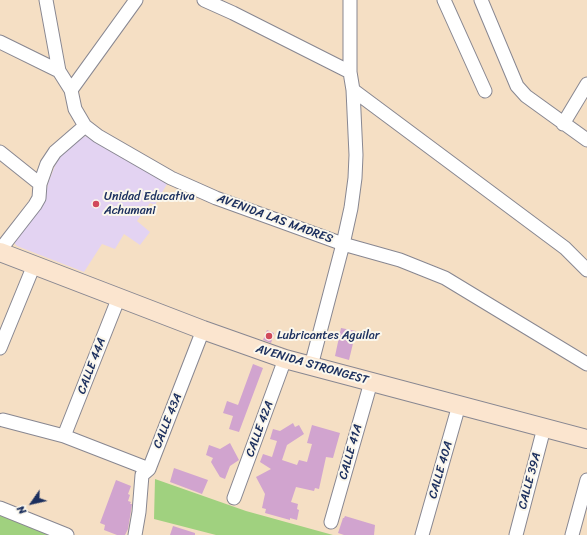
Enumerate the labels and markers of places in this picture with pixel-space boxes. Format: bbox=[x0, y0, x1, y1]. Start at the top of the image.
place label: Unidad Educativa Achumani bbox=[104, 190, 195, 218]
marker: Unidad Educativa Achumani bbox=[91, 199, 101, 209]
place label: Lubricantes Aguilar bbox=[277, 329, 380, 343]
marker: Lubricantes Aguilar bbox=[264, 331, 274, 341]

